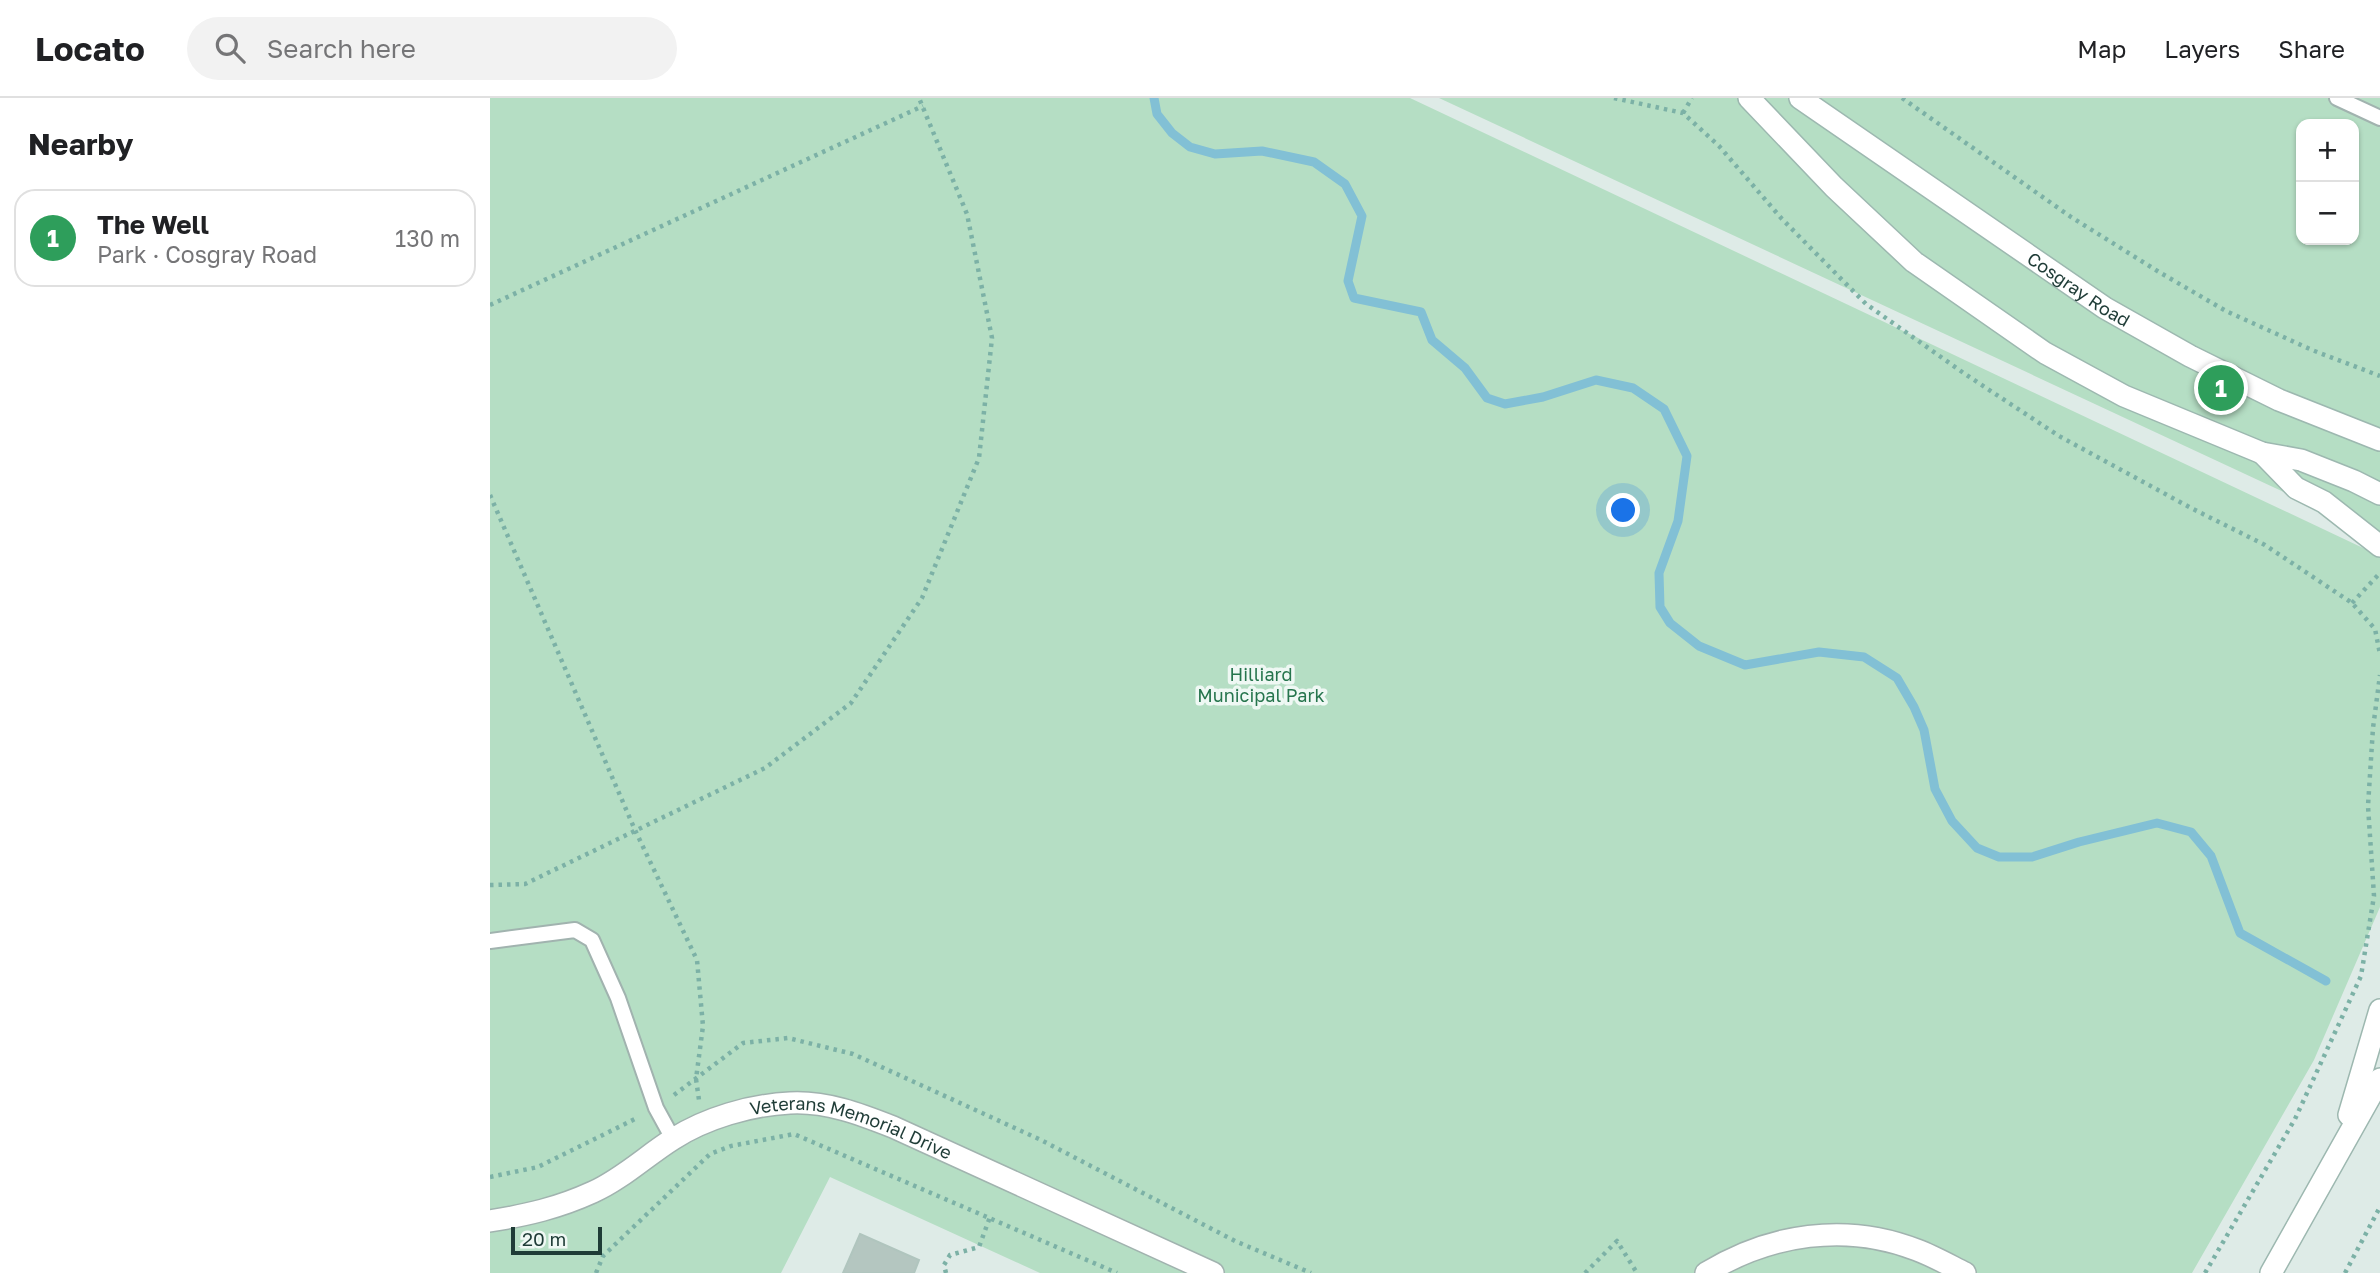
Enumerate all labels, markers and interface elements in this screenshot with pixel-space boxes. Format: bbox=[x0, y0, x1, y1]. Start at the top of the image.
search box bbox=[187, 17, 677, 80]
text: Locato bbox=[35, 29, 145, 68]
icon: search bbox=[211, 29, 249, 67]
text: Search here bbox=[267, 33, 416, 64]
text: Map bbox=[2077, 34, 2126, 63]
text: Layers bbox=[2164, 34, 2240, 63]
text: Share bbox=[2278, 34, 2345, 63]
map controls bbox=[2296, 119, 2359, 245]
button: + bbox=[2296, 119, 2359, 182]
text: Nearby bbox=[28, 126, 133, 162]
button: − bbox=[2296, 182, 2359, 245]
text: The Well bbox=[97, 209, 209, 240]
text: 1 bbox=[47, 224, 59, 252]
text: 130 m bbox=[395, 224, 460, 252]
text: Park · Cosgray Road bbox=[97, 240, 317, 268]
street label: Cosgray Road bbox=[2023, 247, 2134, 331]
pin: 1 bbox=[2198, 362, 2244, 414]
your location bbox=[1606, 493, 1640, 527]
park label: Hilliard Municipal Park bbox=[1197, 663, 1325, 706]
street label: Veterans Memorial Drive bbox=[748, 1092, 956, 1163]
scale bar bbox=[511, 1224, 602, 1256]
text: 20 m bbox=[522, 1227, 566, 1250]

